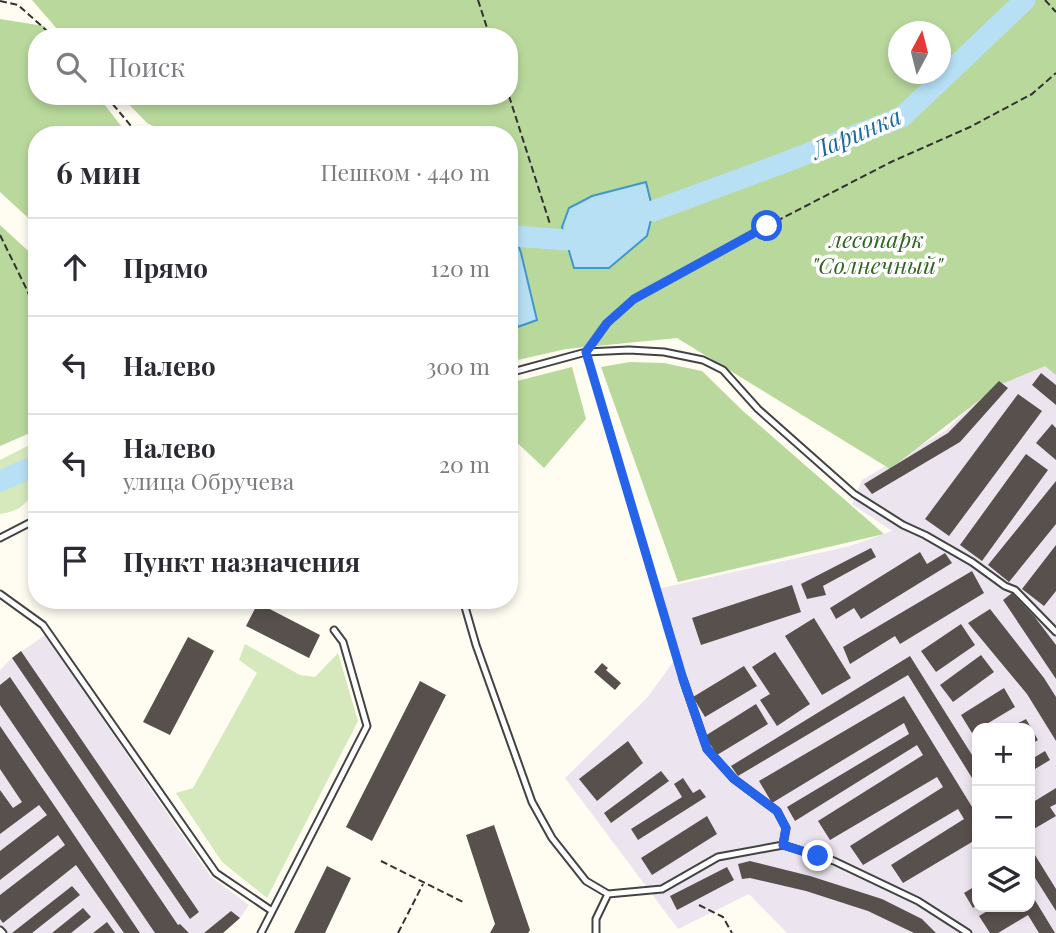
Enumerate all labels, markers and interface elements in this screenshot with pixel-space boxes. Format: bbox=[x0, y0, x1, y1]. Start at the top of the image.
north arrow bbox=[888, 21, 951, 84]
search box bbox=[28, 28, 518, 105]
icon: search bbox=[52, 48, 90, 86]
text: Поиск bbox=[108, 49, 185, 84]
water label: Ларинка bbox=[804, 99, 906, 166]
text: 6 мин bbox=[56, 152, 141, 192]
text: Пешком · 440 m bbox=[321, 156, 490, 187]
route start bbox=[751, 210, 782, 241]
park label: лесопарк "Солнечный" bbox=[812, 223, 944, 280]
icon: ahead bbox=[56, 248, 94, 286]
text: Прямо bbox=[123, 250, 208, 285]
text: 120 m bbox=[431, 252, 490, 283]
icon: left bbox=[56, 346, 94, 384]
text: Налево bbox=[123, 348, 216, 383]
text: 300 m bbox=[426, 350, 490, 381]
text: Налево bbox=[123, 430, 216, 465]
icon: left bbox=[56, 444, 94, 482]
text: 20 m bbox=[439, 448, 490, 479]
text: улица Обручева bbox=[123, 465, 294, 496]
icon: arrive bbox=[56, 542, 94, 580]
text: Пункт назначения bbox=[123, 544, 360, 579]
map controls bbox=[972, 723, 1035, 912]
button: + bbox=[972, 723, 1035, 786]
button: − bbox=[972, 786, 1035, 849]
route end bbox=[802, 840, 833, 871]
button: layers bbox=[972, 849, 1035, 912]

